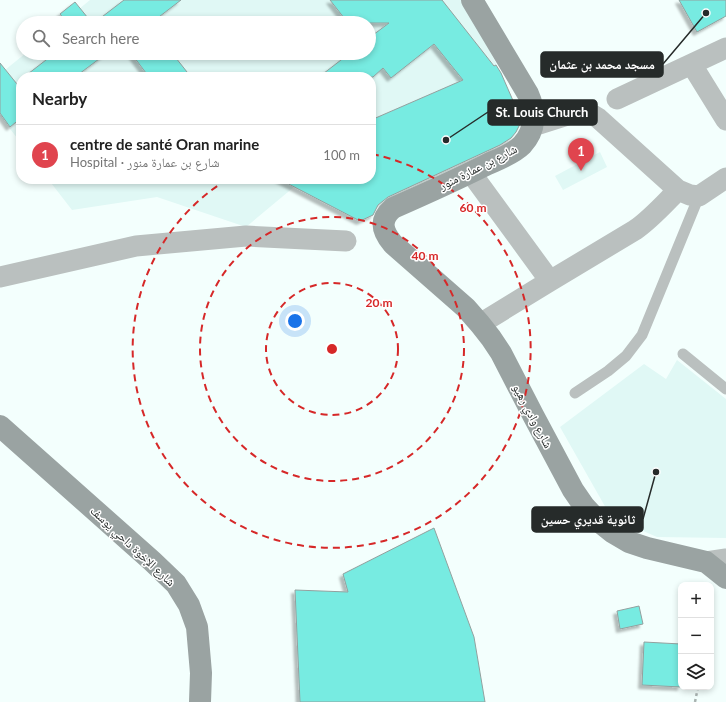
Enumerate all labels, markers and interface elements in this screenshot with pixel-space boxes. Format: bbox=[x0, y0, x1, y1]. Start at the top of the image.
search box bbox=[16, 16, 376, 60]
icon: search bbox=[30, 27, 52, 49]
text: Search here bbox=[62, 29, 139, 47]
callout: مسجد محمد بن عثمان bbox=[541, 52, 663, 77]
text: مسجد محمد بن عثمان bbox=[549, 56, 655, 73]
text: Nearby bbox=[32, 88, 87, 109]
callout: St. Louis Church bbox=[488, 100, 597, 125]
text: St. Louis Church bbox=[496, 104, 588, 120]
text: centre de santé Oran marine bbox=[70, 135, 259, 153]
pin: 1 bbox=[568, 138, 594, 171]
street label: شارع بن عمارة منور bbox=[436, 141, 520, 194]
text: 1 bbox=[41, 147, 49, 163]
text: 100 m bbox=[323, 147, 360, 163]
text: Hospital · شارع بن عمارة منور bbox=[70, 154, 220, 170]
text: 60 m bbox=[460, 200, 486, 215]
text: 40 m bbox=[412, 248, 438, 263]
text: 20 m bbox=[366, 295, 392, 310]
your location bbox=[285, 311, 305, 331]
centre of rings bbox=[325, 342, 339, 356]
street label: شارع وادي رهيو bbox=[507, 381, 556, 452]
street label: شارع الإخوة داحي يوسف bbox=[85, 503, 179, 591]
callout: ثانوية قديري حسين bbox=[532, 507, 643, 532]
text: ثانوية قديري حسين bbox=[541, 511, 636, 530]
map controls bbox=[678, 582, 714, 690]
button: + bbox=[678, 582, 714, 618]
button: − bbox=[678, 618, 714, 654]
button: layers bbox=[678, 654, 714, 690]

